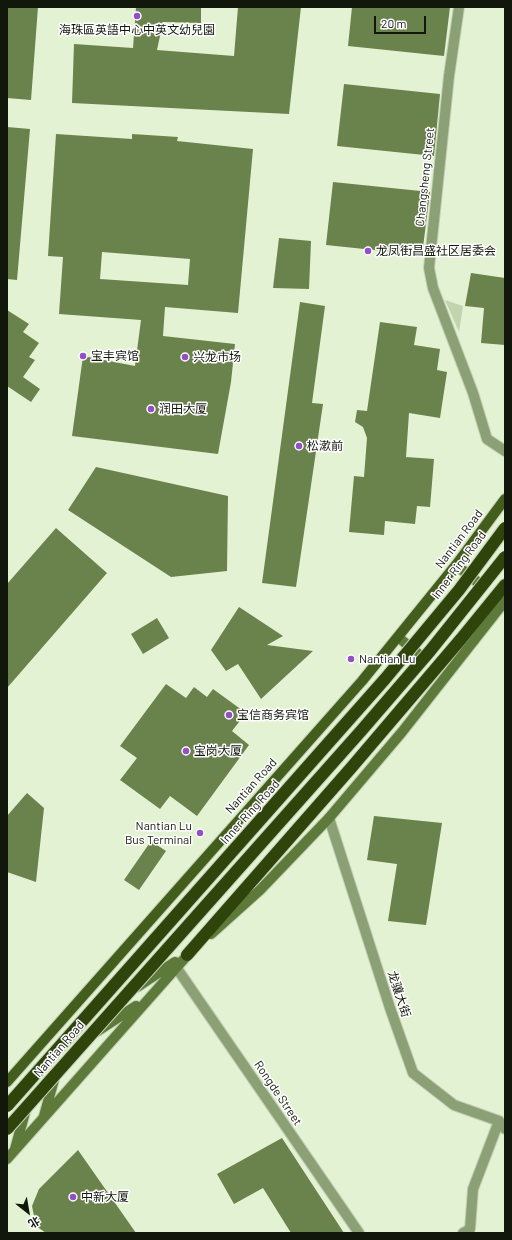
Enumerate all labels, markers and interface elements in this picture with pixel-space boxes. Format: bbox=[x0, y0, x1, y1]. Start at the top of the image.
scale bar bbox=[376, 8, 428, 34]
marker: 海珠區英語中心中英文幼兒園 bbox=[132, 11, 142, 21]
text: 20 m bbox=[381, 16, 407, 30]
place label: 海珠區英語中心中英文幼兒園 bbox=[59, 23, 215, 37]
street label: Changsheng Street bbox=[413, 127, 437, 227]
place label: 龙凤街昌盛社区居委会 bbox=[376, 244, 496, 258]
marker: 龙凤街昌盛社区居委会 bbox=[363, 246, 373, 256]
place label: 宝丰宾馆 bbox=[91, 349, 139, 363]
place label: 兴龙市场 bbox=[193, 350, 241, 364]
marker: 宝丰宾馆 bbox=[78, 351, 88, 361]
marker: 兴龙市场 bbox=[180, 352, 190, 362]
place label: 润田大厦 bbox=[159, 402, 207, 416]
marker: 润田大厦 bbox=[146, 404, 156, 414]
place label: 松漱前 bbox=[307, 439, 343, 453]
marker: 松漱前 bbox=[294, 441, 304, 451]
street label: Nantian Road bbox=[432, 507, 486, 571]
street label: Inner Ring Road bbox=[429, 528, 489, 602]
place label: Nantian Lu bbox=[359, 652, 415, 666]
marker: Nantian Lu bbox=[346, 654, 356, 664]
place label: 宝信商务宾馆 bbox=[237, 708, 309, 722]
marker: 宝信商务宾馆 bbox=[224, 710, 234, 720]
place label: 宝岗大厦 bbox=[194, 744, 242, 758]
marker: 宝岗大厦 bbox=[181, 746, 191, 756]
street label: Nantian Road bbox=[222, 755, 280, 817]
street label: Inner Ring Road bbox=[217, 777, 283, 847]
place label: Nantian Lu Bus Terminal bbox=[125, 819, 192, 847]
marker: Nantian Lu Bus Terminal bbox=[195, 828, 205, 838]
street label: 龙骧大街 bbox=[385, 969, 413, 1019]
street label: Nantian Road bbox=[31, 1018, 87, 1080]
street label: Rongde Street bbox=[251, 1058, 305, 1128]
place label: 中新大厦 bbox=[81, 1190, 129, 1204]
north arrow bbox=[8, 1192, 48, 1232]
marker: 中新大厦 bbox=[68, 1192, 78, 1202]
text: 北 bbox=[26, 1214, 43, 1231]

